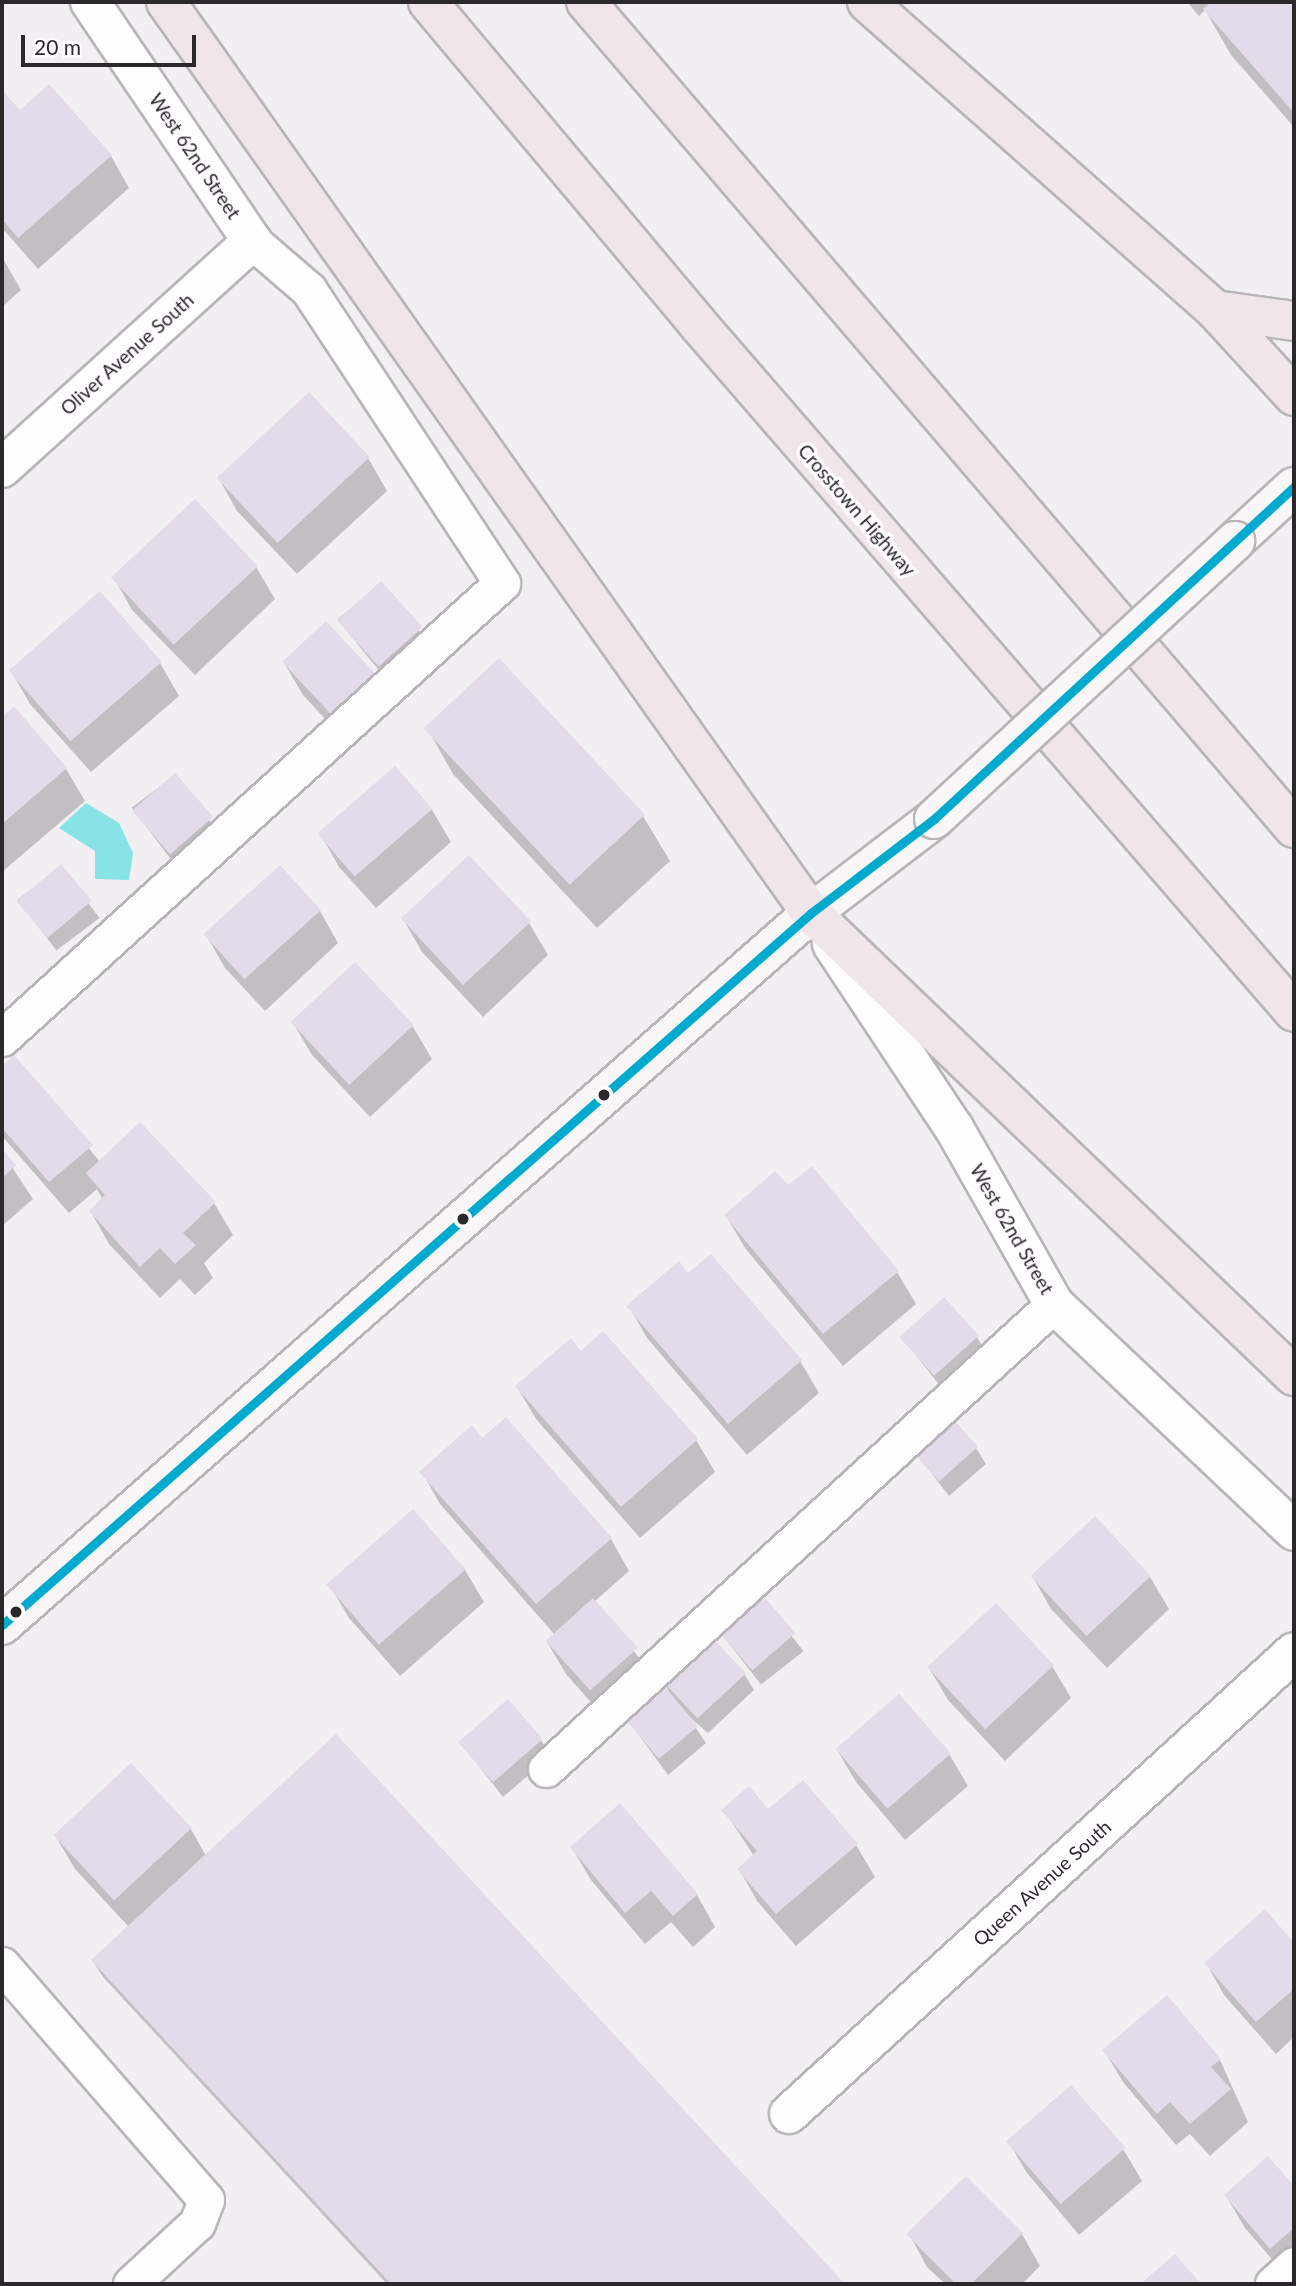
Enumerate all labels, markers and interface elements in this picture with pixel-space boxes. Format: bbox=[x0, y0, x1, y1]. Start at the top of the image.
scale bar bbox=[24, 21, 200, 65]
text: 20 m bbox=[34, 34, 81, 59]
street label: West 62nd Street bbox=[145, 89, 245, 223]
street label: Oliver Avenue South bbox=[55, 288, 199, 420]
street label: Crosstown Highway bbox=[793, 439, 921, 581]
unlabelled marker bbox=[597, 1088, 611, 1102]
street label: West 62nd Street bbox=[965, 1160, 1059, 1298]
unlabelled marker bbox=[456, 1212, 470, 1226]
unlabelled marker bbox=[9, 1605, 23, 1619]
street label: Queen Avenue South bbox=[968, 1815, 1116, 1951]

